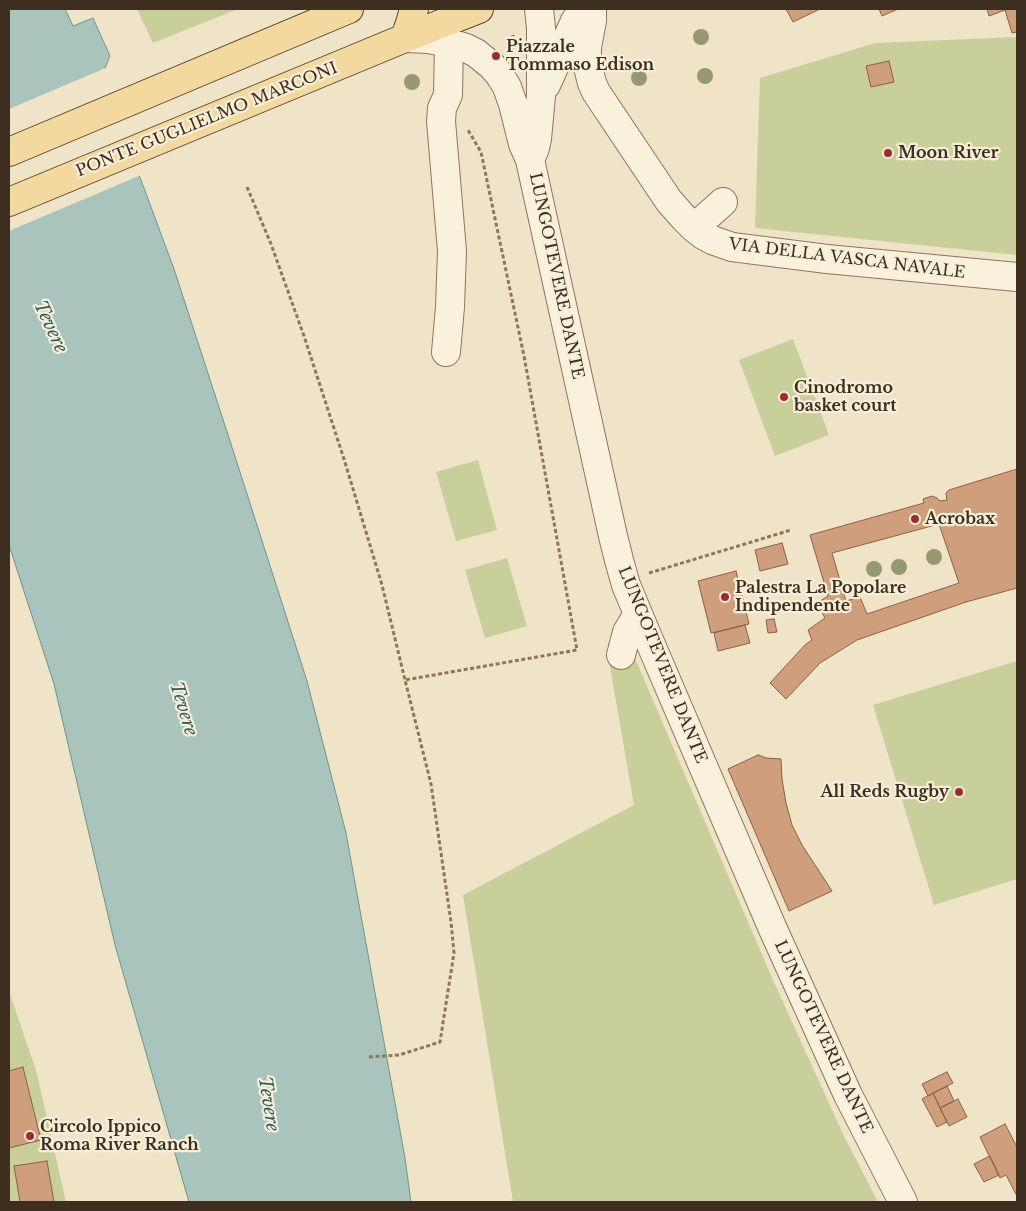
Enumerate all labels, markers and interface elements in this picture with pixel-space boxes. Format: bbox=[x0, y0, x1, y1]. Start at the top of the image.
place label: Piazzale Tommaso Edison bbox=[506, 37, 654, 75]
marker: Piazzale Tommaso Edison bbox=[490, 50, 502, 62]
street label: PONTE GUGLIELMO MARCONI bbox=[73, 59, 341, 181]
place label: Moon River bbox=[898, 143, 999, 163]
marker: Moon River bbox=[882, 147, 894, 159]
street label: LUNGOTEVERE DANTE bbox=[525, 171, 587, 381]
street label: VIA DELLA VASCA NAVALE bbox=[728, 235, 966, 283]
water label: Tevere bbox=[29, 297, 71, 357]
place label: Cinodromo basket court bbox=[794, 378, 896, 416]
marker: Cinodromo basket court bbox=[778, 391, 790, 403]
place label: Acrobax bbox=[925, 509, 995, 529]
marker: Acrobax bbox=[909, 513, 921, 525]
street label: LUNGOTEVERE DANTE bbox=[614, 564, 710, 766]
place label: Palestra La Popolare Indipendente bbox=[735, 578, 906, 616]
marker: Palestra La Popolare Indipendente bbox=[719, 591, 731, 603]
water label: Tevere bbox=[165, 679, 201, 739]
place label: All Reds Rugby bbox=[821, 782, 949, 802]
marker: All Reds Rugby bbox=[953, 786, 965, 798]
street label: LUNGOTEVERE DANTE bbox=[770, 937, 876, 1137]
water label: Tevere bbox=[253, 1075, 283, 1133]
place label: Circolo Ippico Roma River Ranch bbox=[40, 1117, 199, 1155]
marker: Circolo Ippico Roma River Ranch bbox=[24, 1130, 36, 1142]

